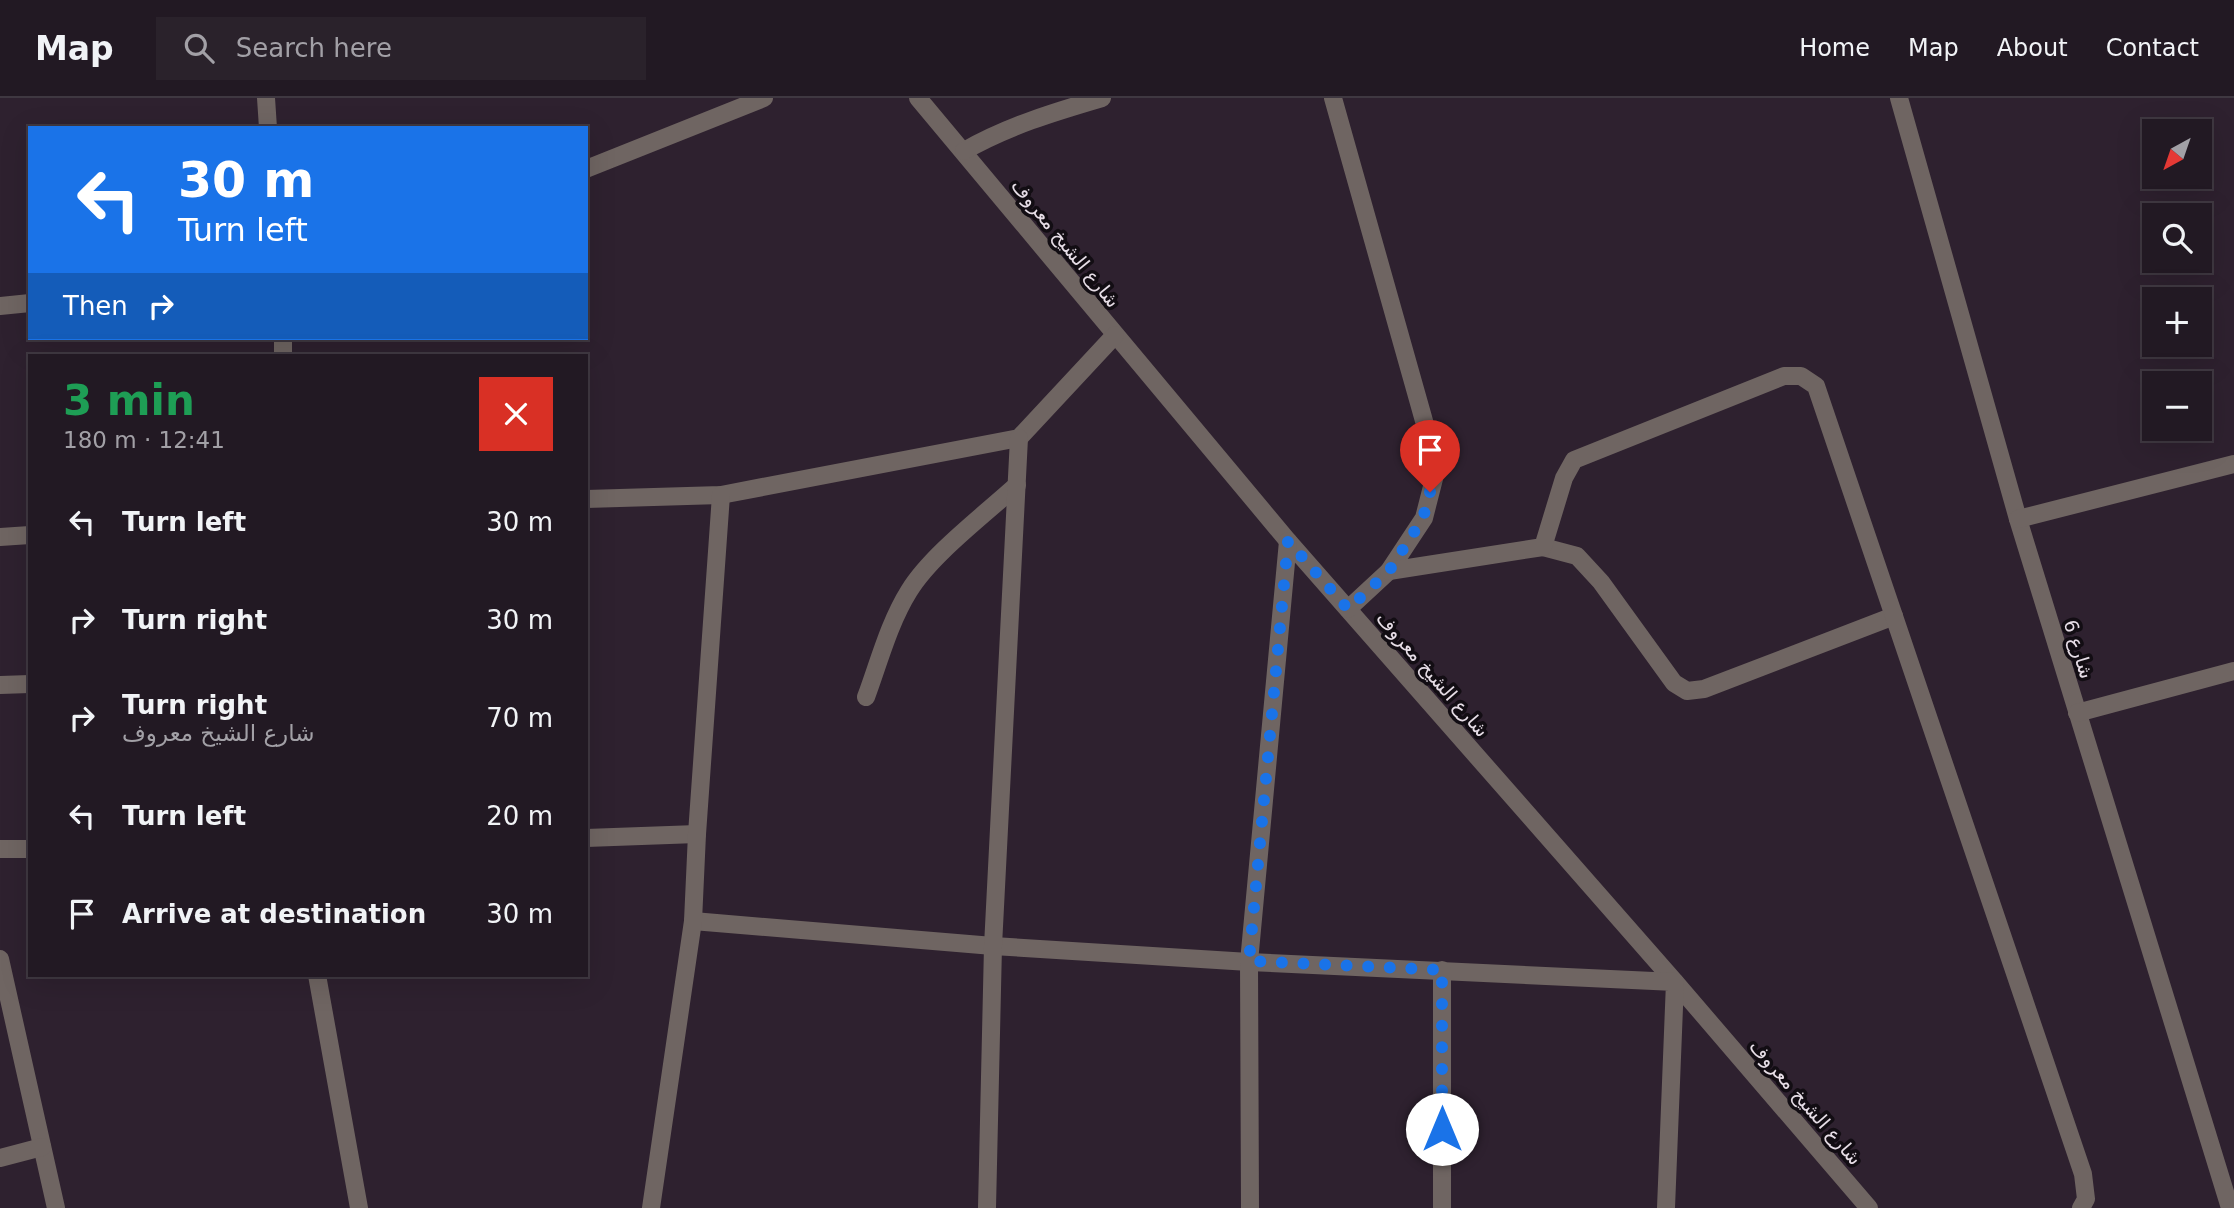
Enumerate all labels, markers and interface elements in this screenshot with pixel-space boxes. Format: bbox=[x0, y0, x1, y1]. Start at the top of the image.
search box bbox=[156, 17, 646, 80]
text: Map bbox=[35, 29, 114, 68]
icon: search bbox=[180, 29, 218, 67]
text: Search here bbox=[236, 33, 392, 63]
text: Home bbox=[1799, 34, 1870, 62]
text: Map bbox=[1908, 34, 1959, 62]
text: About bbox=[1997, 34, 2068, 62]
text: Contact bbox=[2106, 34, 2199, 62]
north arrow bbox=[2142, 119, 2212, 189]
map controls bbox=[2142, 119, 2212, 441]
text: 30 m bbox=[178, 152, 314, 209]
icon: left bbox=[63, 154, 154, 245]
street label: شارع الشيخ معروف bbox=[1007, 174, 1125, 312]
button: search bbox=[2142, 203, 2212, 273]
text: Turn left bbox=[178, 211, 308, 249]
icon: right bbox=[142, 287, 180, 325]
button: + bbox=[2142, 287, 2212, 357]
text: Then bbox=[63, 291, 128, 321]
button: − bbox=[2142, 371, 2212, 441]
text: 3 min bbox=[63, 376, 195, 425]
button: close bbox=[479, 377, 553, 451]
pin bbox=[1400, 420, 1460, 492]
text: 180 m · 12:41 bbox=[63, 427, 225, 453]
icon: arrive bbox=[1411, 431, 1449, 469]
icon: left bbox=[63, 503, 101, 541]
text: Turn left bbox=[122, 507, 246, 537]
text: 30 m bbox=[486, 507, 553, 537]
icon: right bbox=[63, 601, 101, 639]
text: Turn right bbox=[122, 605, 267, 635]
text: 30 m bbox=[486, 605, 553, 635]
street label: شارع الشيخ معروف bbox=[1372, 607, 1493, 742]
street label: شارع 6 bbox=[2059, 617, 2098, 681]
text: Turn right bbox=[122, 690, 267, 720]
icon: right bbox=[63, 699, 101, 737]
text: 70 m bbox=[486, 703, 553, 733]
text: شارع الشيخ معروف bbox=[122, 720, 315, 746]
icon: left bbox=[63, 797, 101, 835]
text: Turn left bbox=[122, 801, 246, 831]
text: 20 m bbox=[486, 801, 553, 831]
icon: arrive bbox=[63, 895, 101, 933]
text: Arrive at destination bbox=[122, 899, 426, 929]
text: 30 m bbox=[486, 899, 553, 929]
street label: شارع الشيخ معروف bbox=[1745, 1035, 1866, 1170]
position arrow bbox=[1405, 1092, 1479, 1166]

